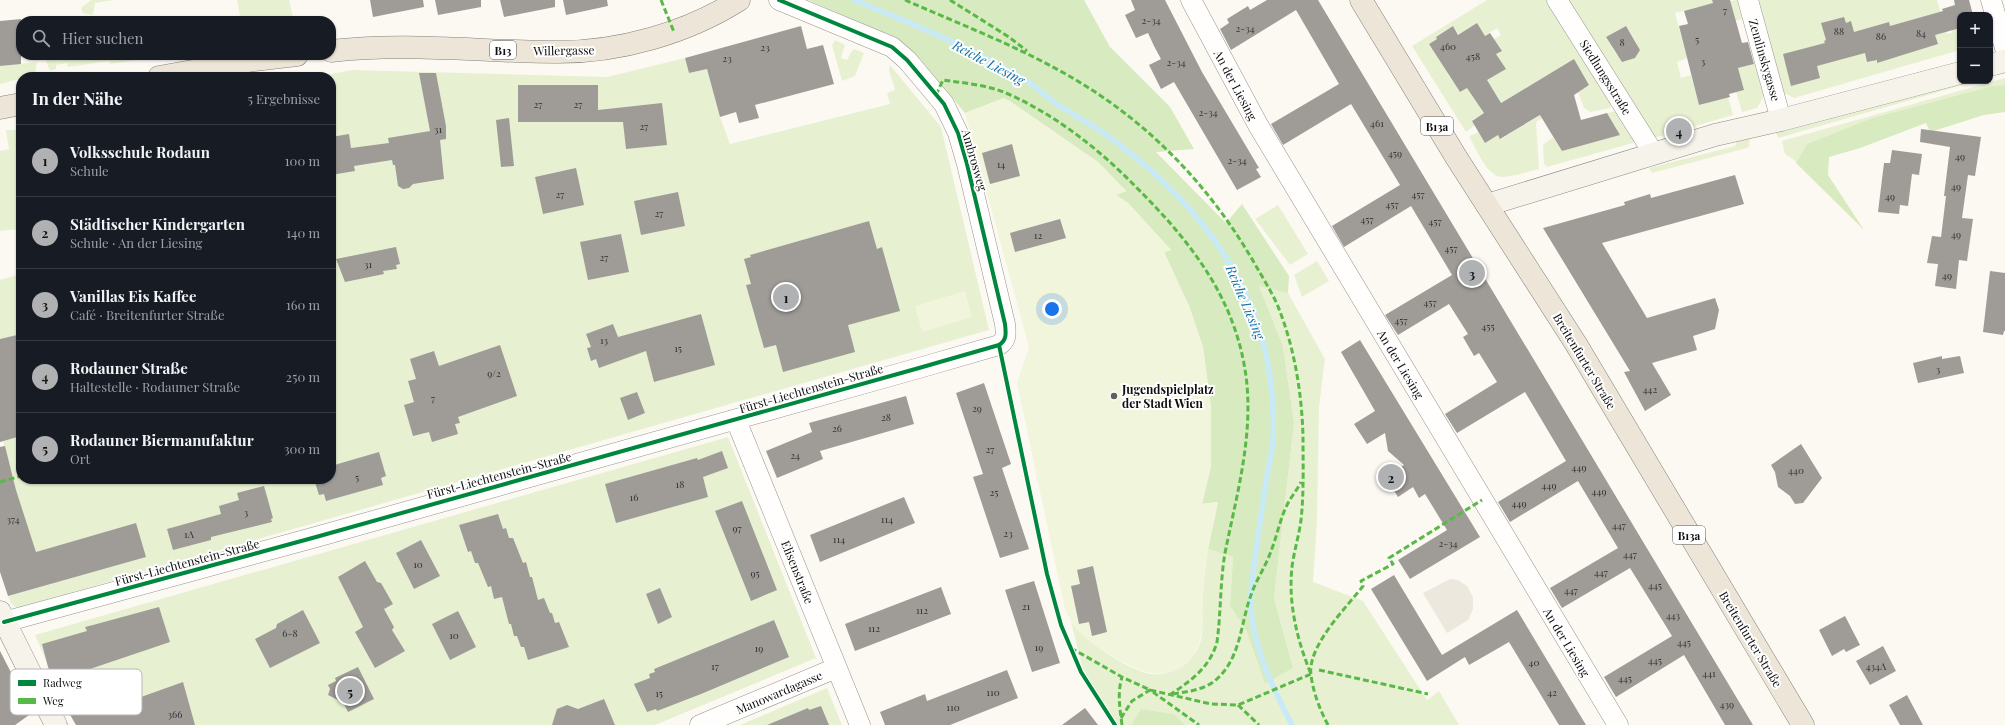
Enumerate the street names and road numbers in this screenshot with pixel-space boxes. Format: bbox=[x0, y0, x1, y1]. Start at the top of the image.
street label: Zemlinskygasse bbox=[1746, 17, 1784, 103]
street label: Siedlungsstraße bbox=[1576, 36, 1636, 118]
road number: B13 bbox=[490, 41, 516, 59]
street label: Willergasse bbox=[532, 41, 595, 59]
street label: An der Liesing bbox=[1210, 46, 1262, 124]
road number: B13a bbox=[1421, 117, 1453, 135]
street label: Ambrosweg bbox=[958, 126, 992, 193]
street label: Breitenfurter Straße bbox=[1550, 310, 1620, 412]
street label: An der Liesing bbox=[1374, 326, 1428, 402]
street label: Fürst-Liechtenstein-Straße bbox=[737, 360, 885, 416]
street label: Fürst-Liechtenstein-Straße bbox=[425, 448, 573, 502]
road number: B13a bbox=[1673, 526, 1705, 544]
street label: Fürst-Liechtenstein-Straße bbox=[113, 535, 261, 589]
street label: Elisenstraße bbox=[778, 538, 818, 606]
street label: Breitenfurter Straße bbox=[1716, 588, 1786, 690]
street label: An der Liesing bbox=[1540, 604, 1594, 680]
street label: Manowardagasse bbox=[733, 667, 825, 717]

